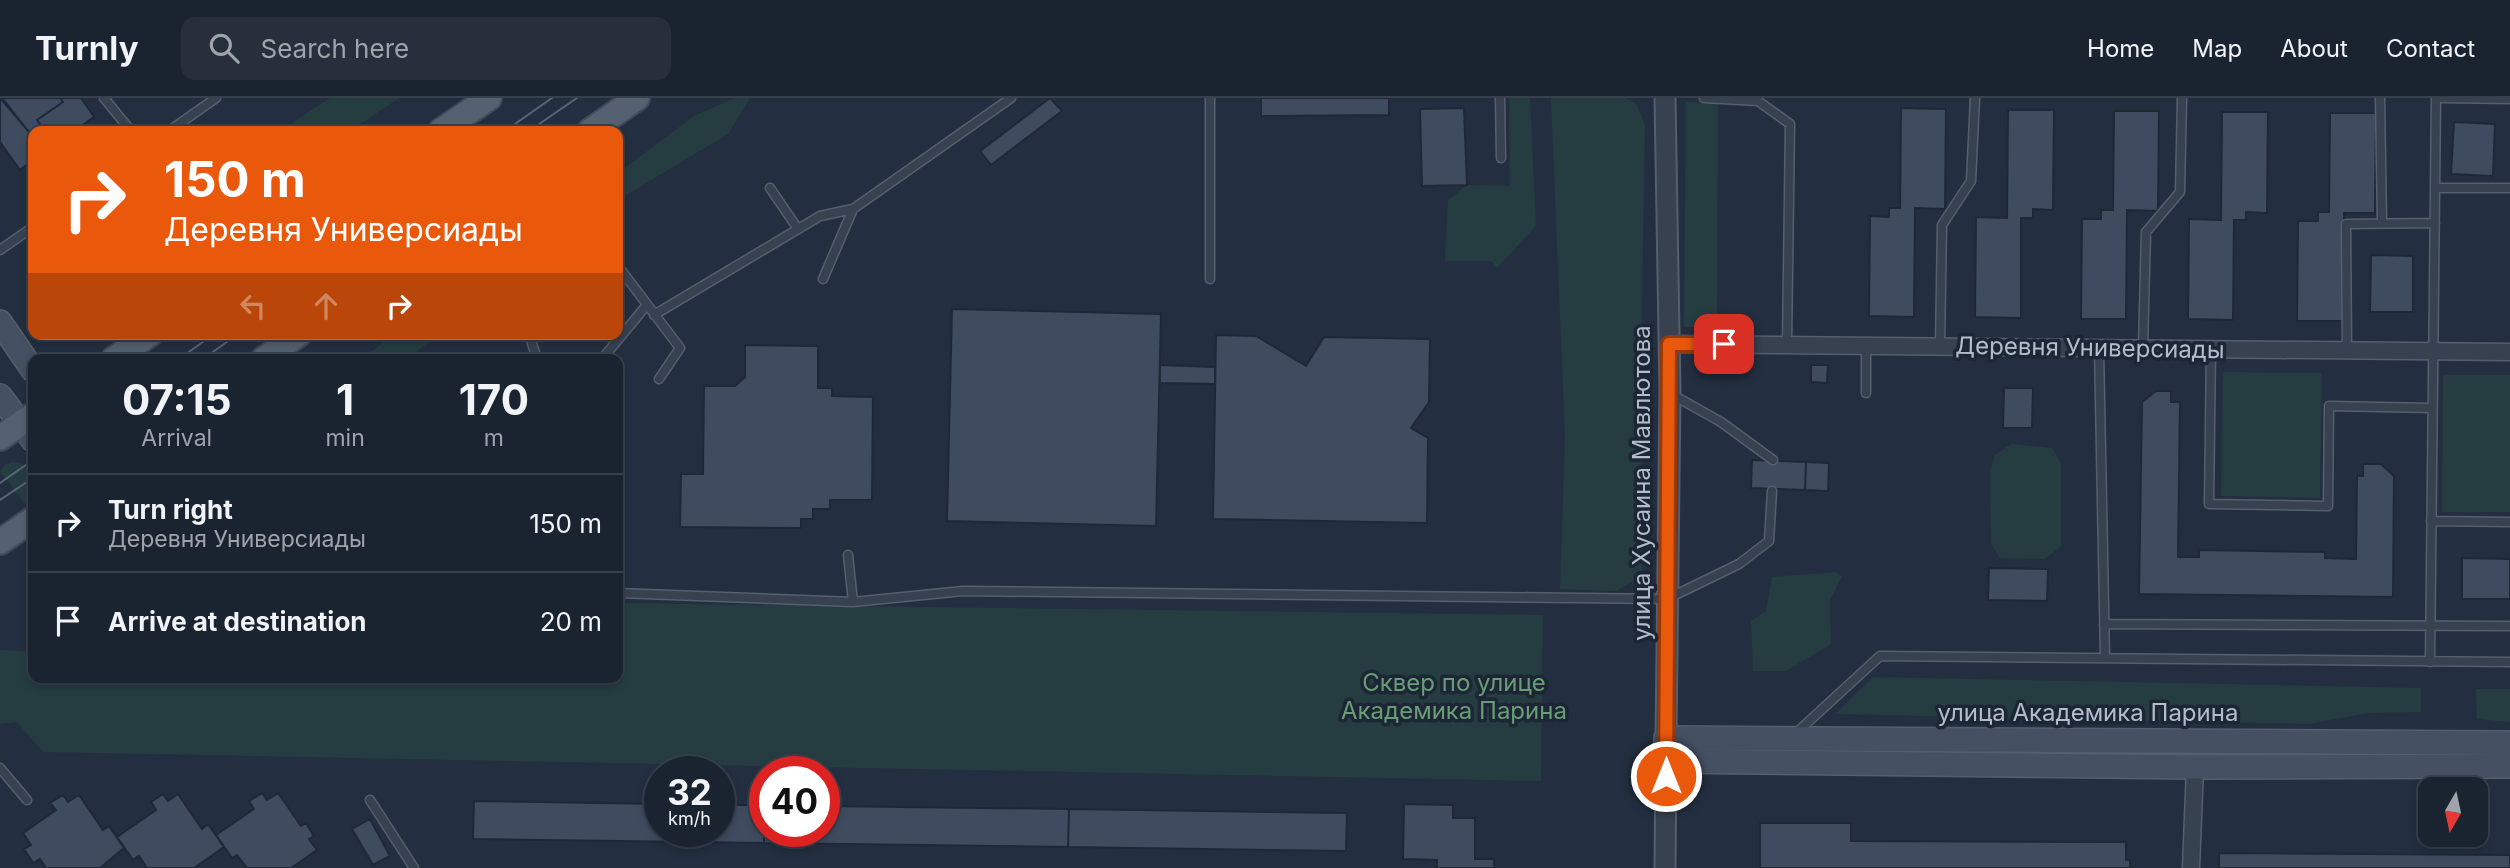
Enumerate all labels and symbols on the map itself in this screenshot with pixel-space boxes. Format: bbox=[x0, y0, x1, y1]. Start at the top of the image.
pin bbox=[1694, 314, 1754, 374]
street label: улица Хусаина Мавлютова bbox=[1627, 325, 1656, 641]
street label: Деревня Универсиады bbox=[1955, 331, 2225, 364]
park label: Сквер по улице Академика Парина bbox=[1341, 668, 1567, 725]
street label: улица Академика Парина bbox=[1938, 698, 2238, 727]
position arrow bbox=[1629, 739, 1703, 813]
speed limit sign: 40 bbox=[749, 756, 840, 847]
north arrow bbox=[2418, 777, 2488, 847]

